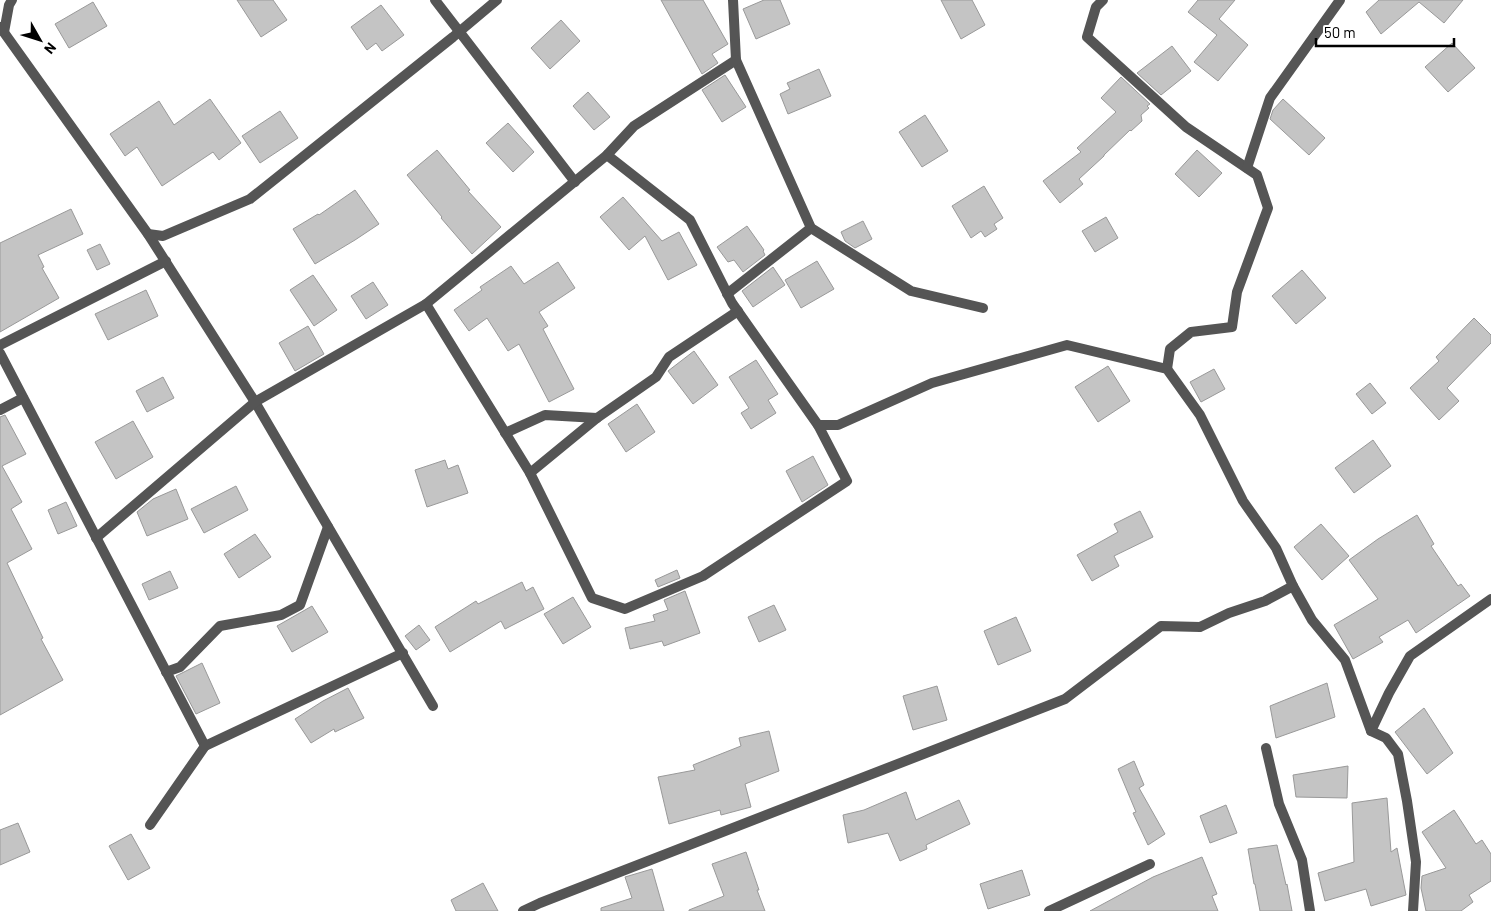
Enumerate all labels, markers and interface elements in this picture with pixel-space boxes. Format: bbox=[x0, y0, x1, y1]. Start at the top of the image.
north arrow bbox=[15, 15, 65, 65]
scale bar bbox=[1316, 15, 1454, 47]
text: 50 m bbox=[1324, 23, 1356, 41]
text: N bbox=[41, 40, 60, 57]

